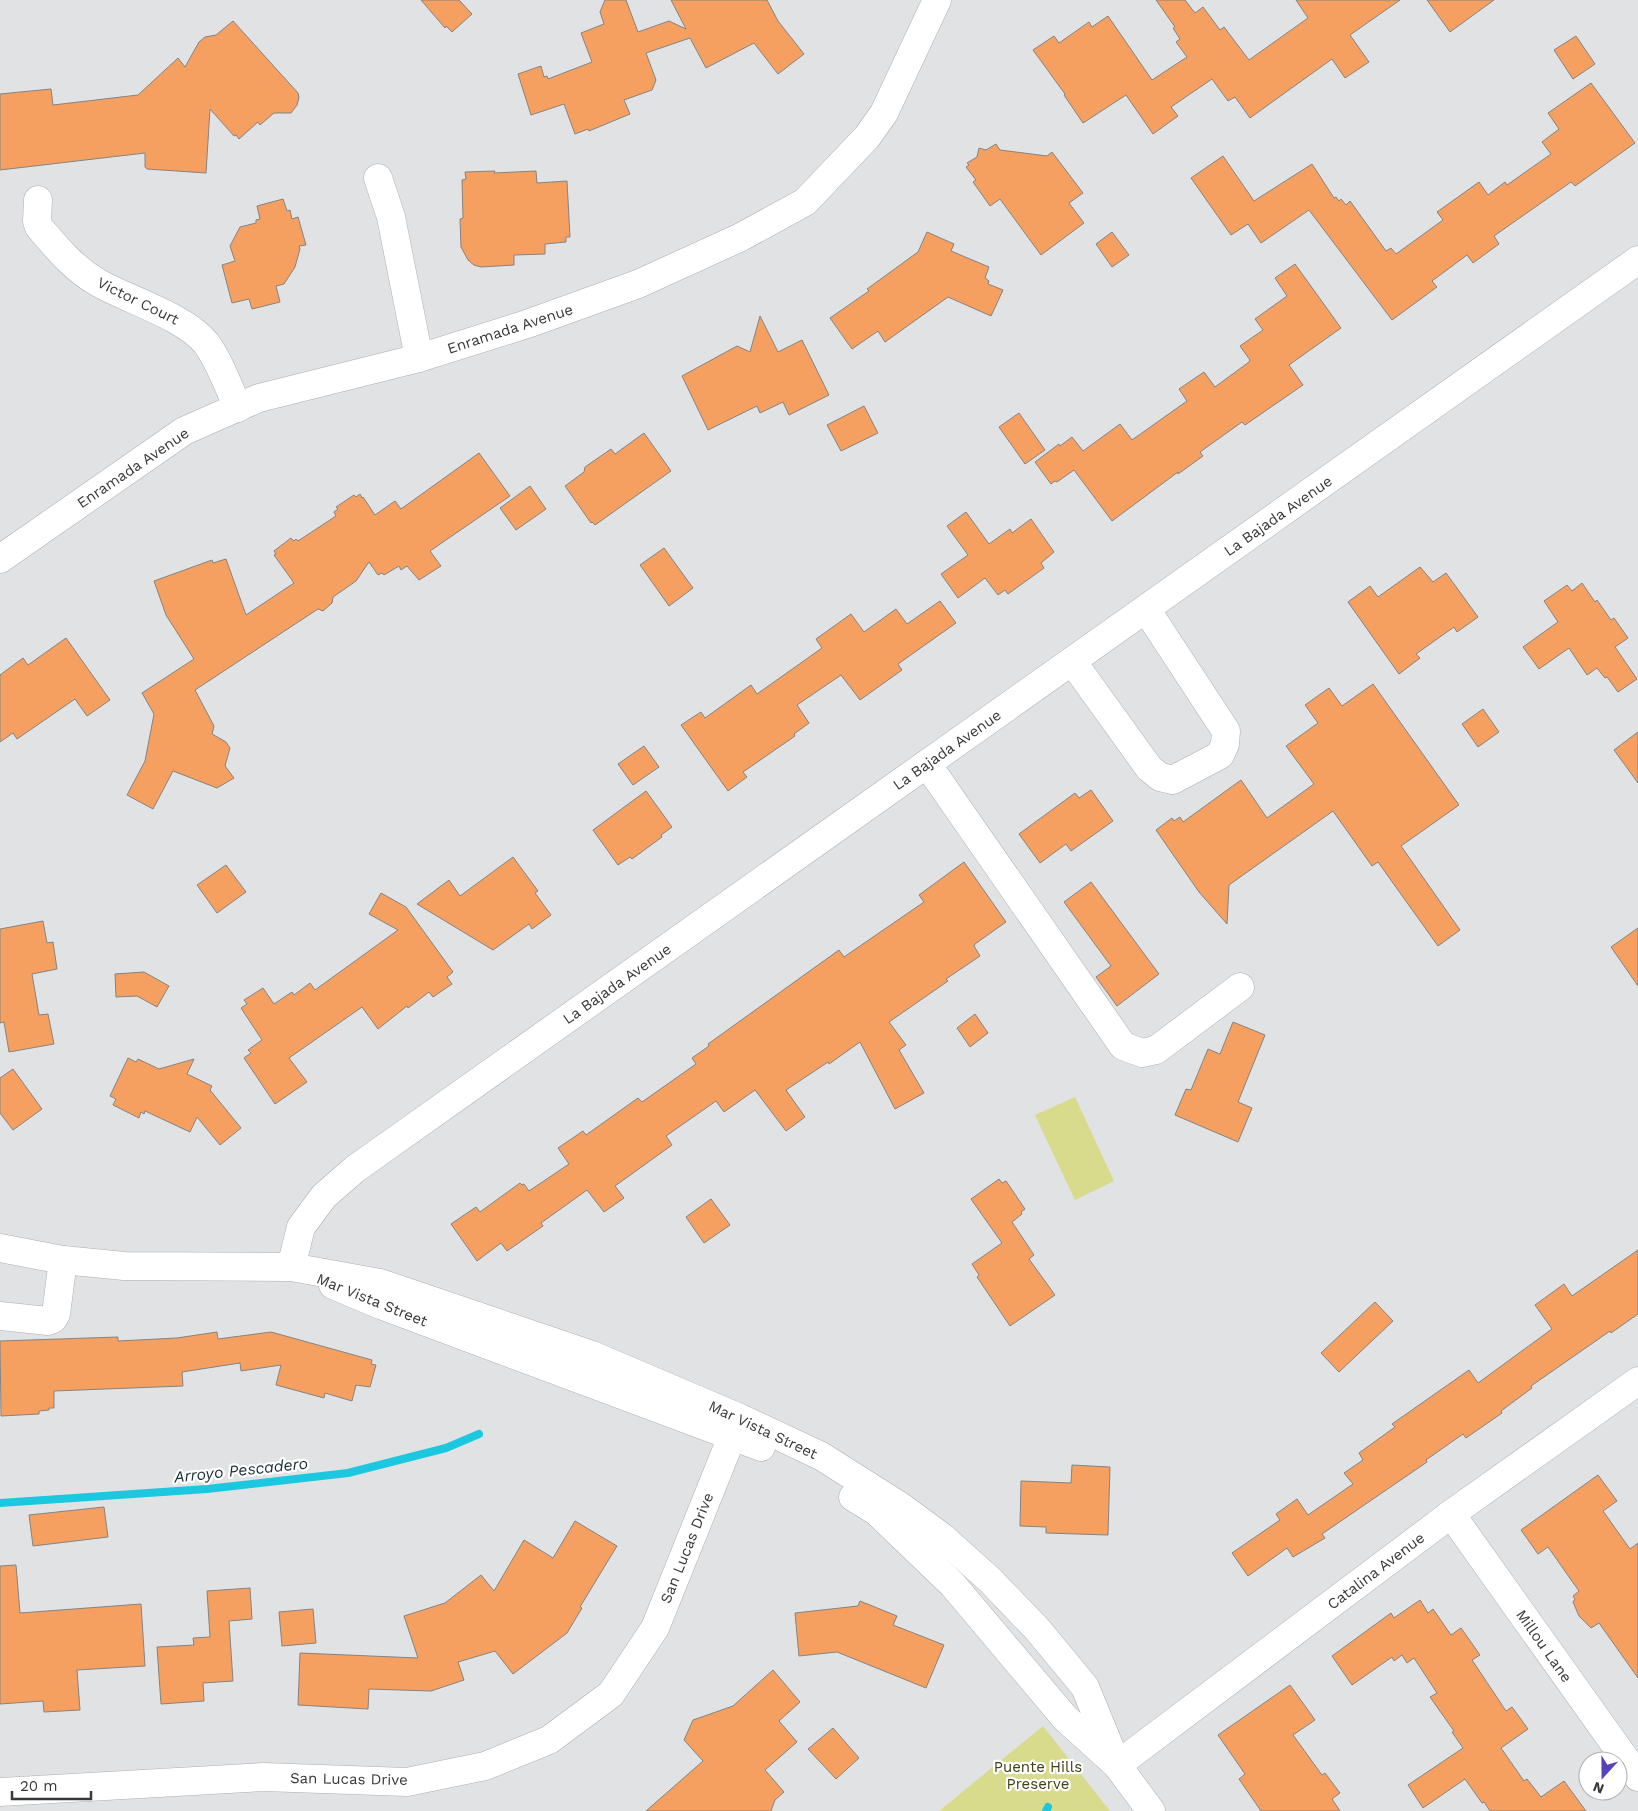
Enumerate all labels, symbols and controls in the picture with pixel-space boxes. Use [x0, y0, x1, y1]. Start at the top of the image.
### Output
street label: Victor Court [94, 273, 182, 329]
street label: Enramada Avenue [445, 300, 575, 358]
street label: Enramada Avenue [74, 424, 192, 512]
street label: La Bajada Avenue [1220, 472, 1336, 560]
street label: La Bajada Avenue [889, 706, 1005, 794]
street label: La Bajada Avenue [559, 940, 675, 1028]
street label: Mar Vista Street [314, 1270, 431, 1331]
street label: Mar Vista Street [706, 1397, 821, 1463]
water label: Arroyo Pescadero [172, 1454, 309, 1487]
street label: San Lucas Drive [657, 1490, 717, 1606]
street label: Catalina Avenue [1324, 1529, 1428, 1613]
street label: Millou Lane [1512, 1606, 1576, 1686]
north arrow [1578, 1751, 1628, 1801]
park label: Puente Hills Preserve [994, 1758, 1082, 1793]
scale bar [12, 1768, 91, 1800]
street label: San Lucas Drive [290, 1769, 408, 1789]
text: 20 m [20, 1777, 58, 1795]
text: N [1591, 1779, 1606, 1797]

